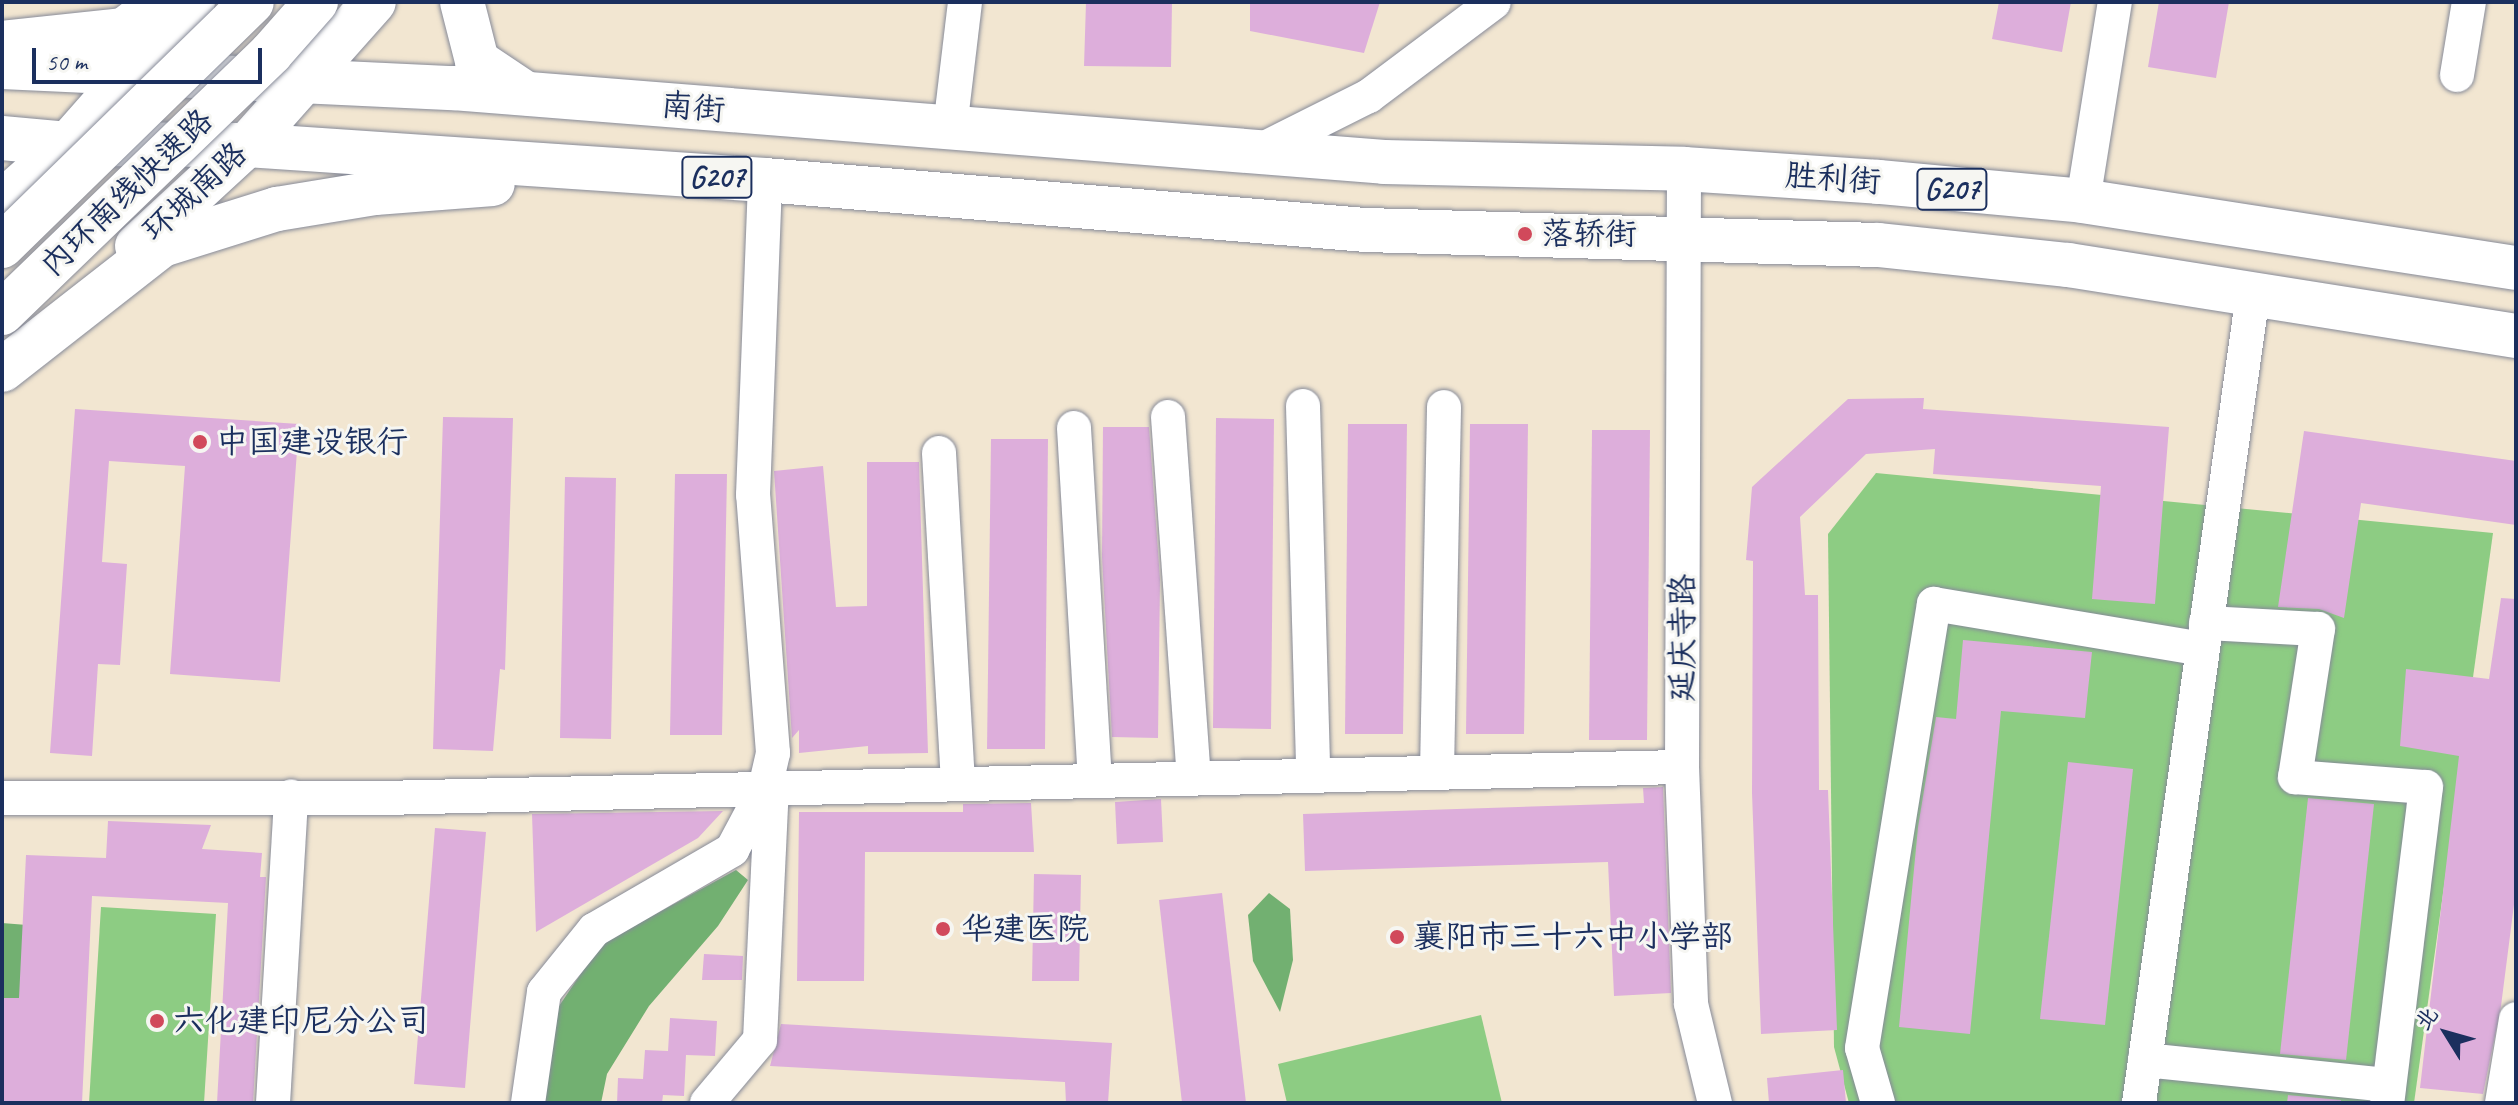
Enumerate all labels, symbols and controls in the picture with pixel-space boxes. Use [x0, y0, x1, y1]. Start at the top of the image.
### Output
scale bar [36, 32, 266, 82]
text: 50 m [46, 47, 87, 77]
street label: 南街 [659, 86, 727, 130]
street label: 内环南线快速路 [33, 101, 221, 285]
street label: 环城南路 [135, 134, 255, 250]
road number: G207 [681, 151, 753, 203]
street label: 胜利街 [1784, 156, 1882, 202]
road number: G207 [1916, 163, 1988, 215]
place label: 落轿街 [1541, 215, 1637, 253]
marker: 落轿街 [1516, 225, 1534, 243]
place label: 中国建设银行 [216, 423, 408, 461]
marker: 中国建设银行 [191, 433, 209, 451]
street label: 延庆寺路 [1664, 574, 1702, 702]
place label: 华建医院 [961, 910, 1089, 948]
marker: 华建医院 [932, 918, 954, 940]
place label: 襄阳市三十六中小学部 [1413, 918, 1733, 956]
marker: 襄阳市三十六中小学部 [1388, 928, 1406, 946]
north arrow [2406, 993, 2486, 1073]
text: 北 [2409, 1001, 2445, 1036]
place label: 六化建印尼分公司 [173, 1002, 429, 1040]
marker: 六化建印尼分公司 [148, 1012, 166, 1030]

